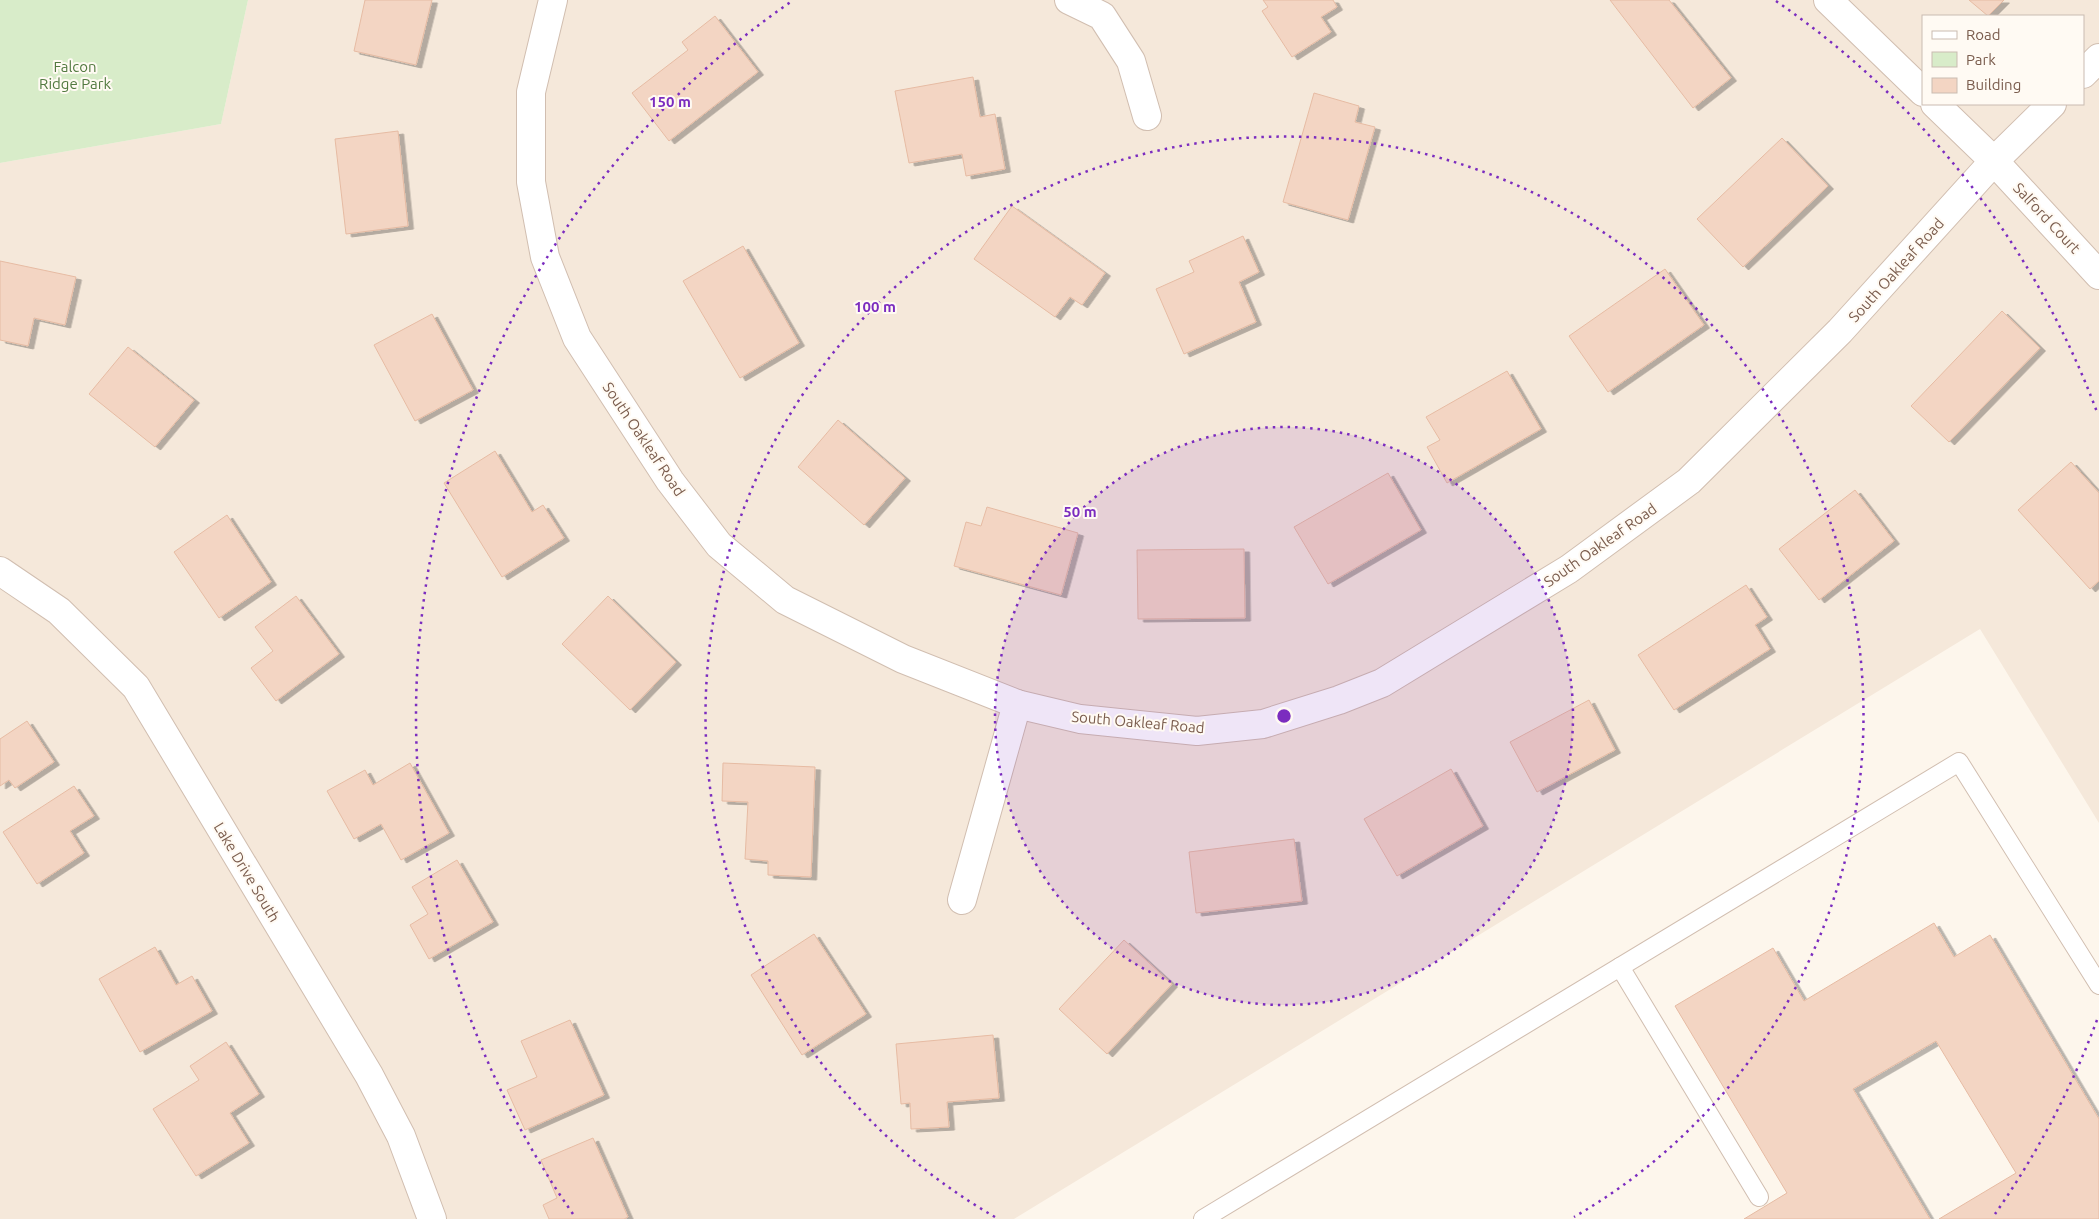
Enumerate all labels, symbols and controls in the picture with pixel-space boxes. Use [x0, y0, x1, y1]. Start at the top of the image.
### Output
legend [1922, 15, 2084, 105]
text: Road [1966, 26, 2001, 43]
text: Park [1966, 51, 1996, 68]
park label: Falcon Ridge Park [39, 58, 111, 92]
text: Building [1966, 76, 2021, 93]
text: 150 m [649, 93, 691, 110]
street label: Salford Court [2010, 179, 2084, 257]
street label: South Oakleaf Road [1845, 215, 1947, 325]
text: 100 m [854, 298, 896, 315]
street label: South Oakleaf Road [600, 379, 688, 499]
street label: South Oakleaf Road [1540, 500, 1660, 590]
text: 50 m [1063, 503, 1097, 520]
centre of rings [1275, 707, 1293, 725]
street label: South Oakleaf Road [1071, 708, 1205, 736]
street label: Lake Drive South [211, 819, 283, 925]

